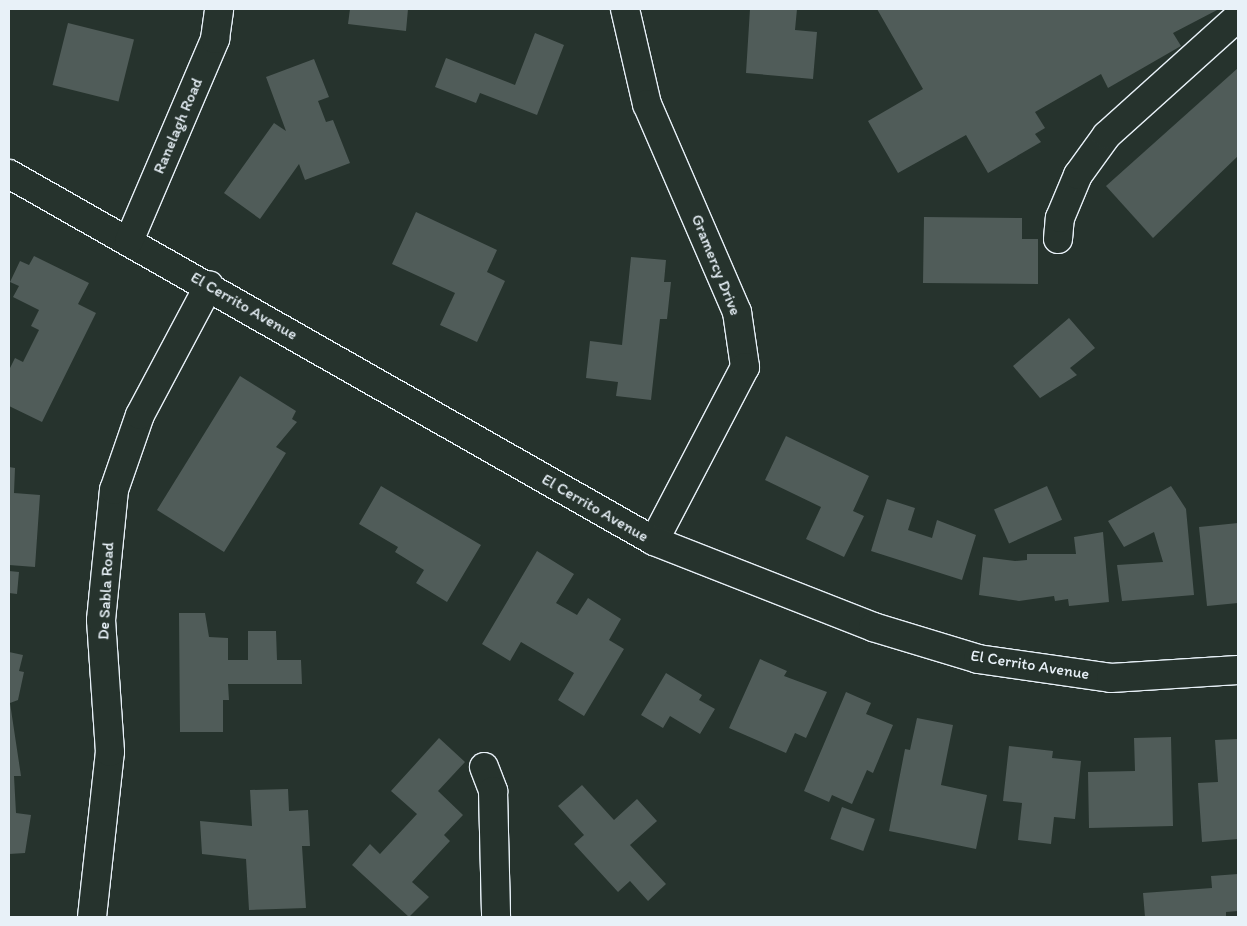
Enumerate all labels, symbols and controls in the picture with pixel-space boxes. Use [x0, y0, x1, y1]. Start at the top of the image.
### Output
street label: Ranelagh Road [149, 75, 207, 177]
street label: Gramercy Drive [687, 212, 745, 318]
street label: El Cerrito Avenue [188, 268, 300, 344]
street label: El Cerrito Avenue [539, 470, 651, 546]
street label: De Sabla Road [94, 542, 118, 640]
street label: El Cerrito Avenue [970, 646, 1090, 684]

